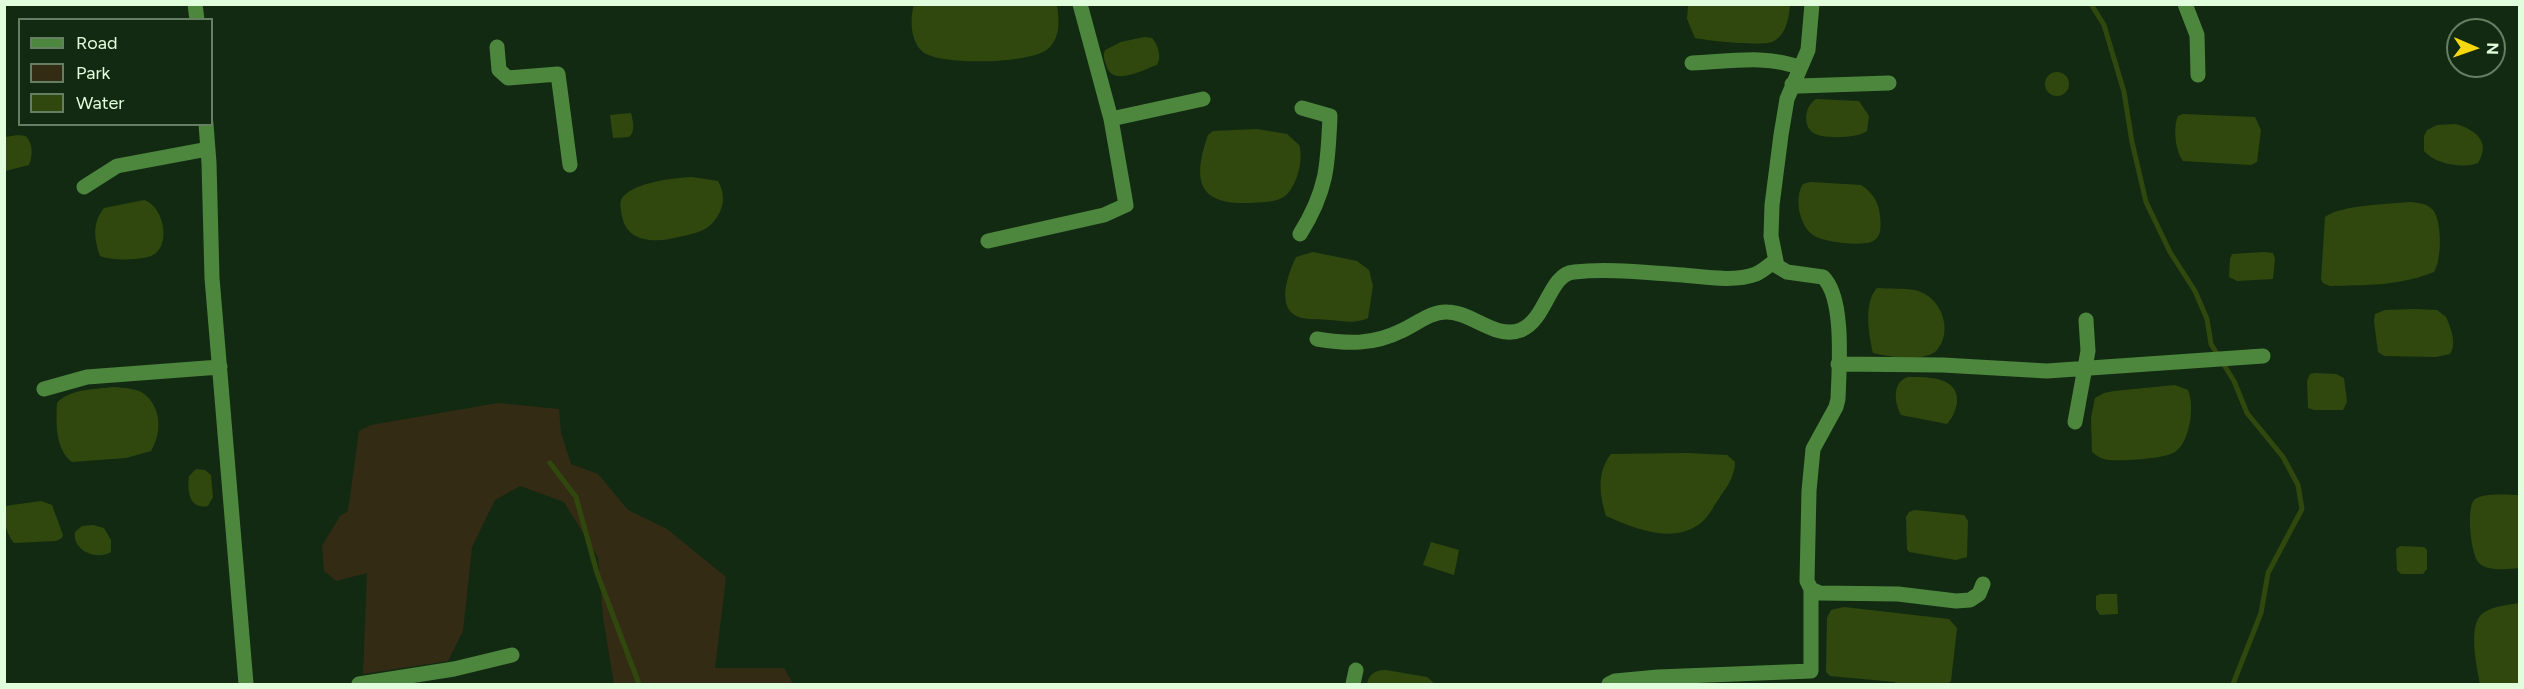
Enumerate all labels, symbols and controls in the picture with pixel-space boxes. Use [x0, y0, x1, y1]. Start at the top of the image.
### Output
legend [18, 18, 213, 126]
north arrow [2446, 18, 2506, 78]
text: Road [76, 32, 117, 54]
text: N [2483, 42, 2502, 55]
text: Park [76, 62, 110, 84]
text: Water [76, 92, 124, 114]

